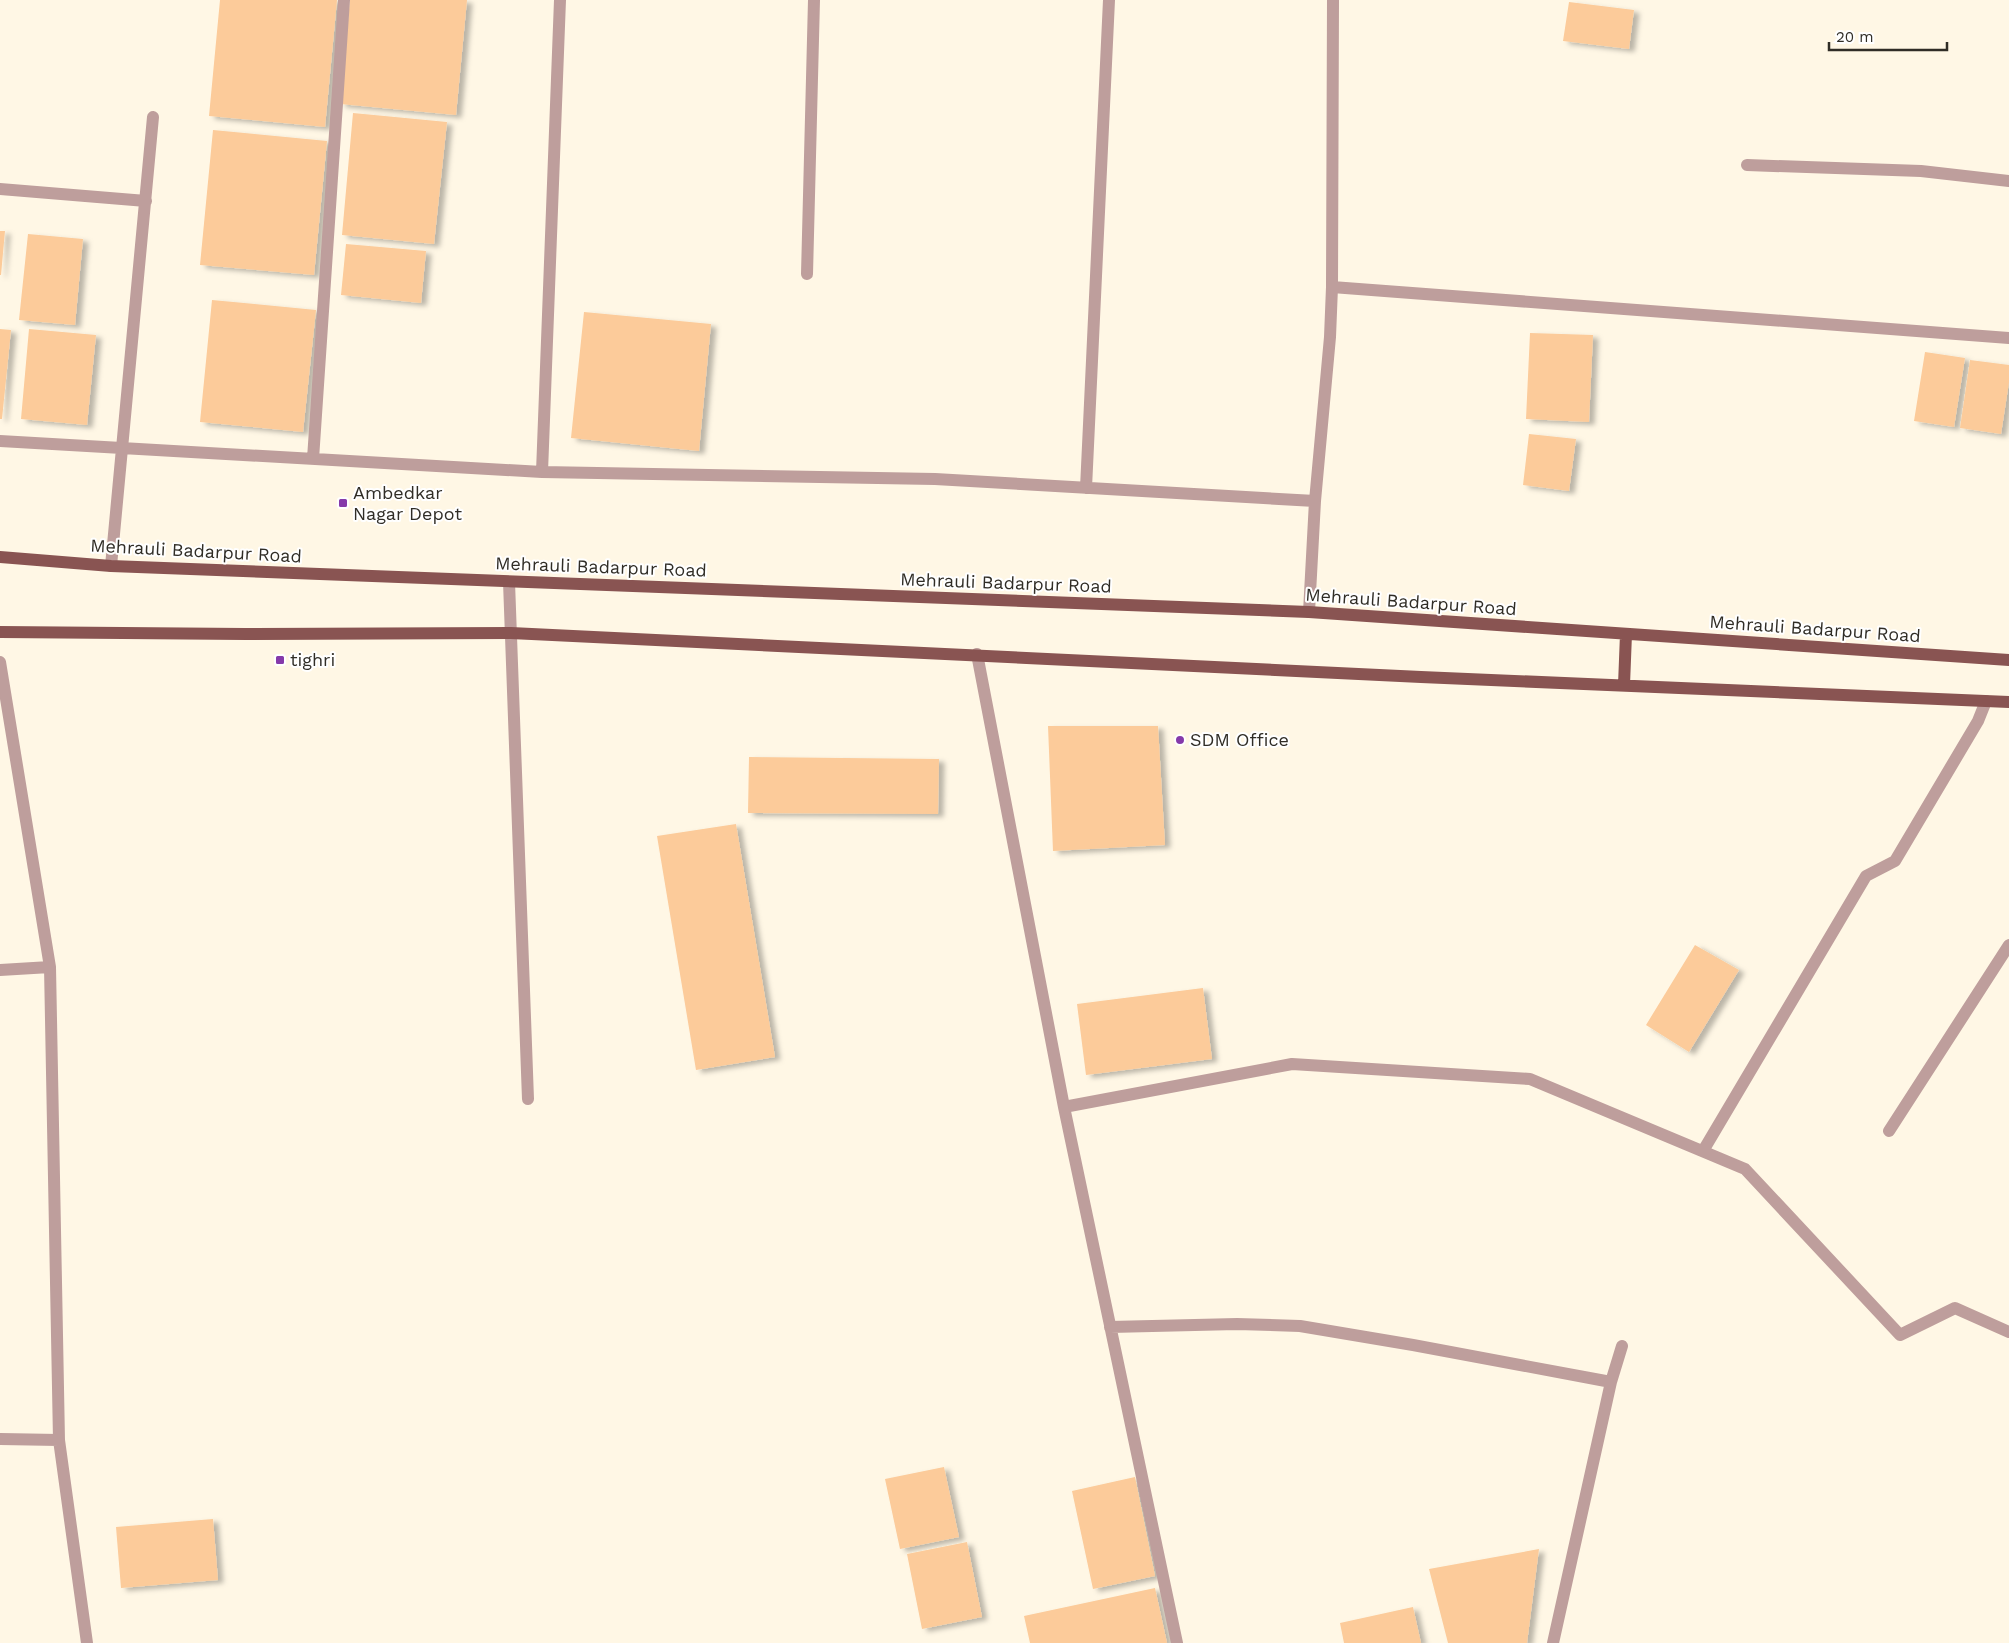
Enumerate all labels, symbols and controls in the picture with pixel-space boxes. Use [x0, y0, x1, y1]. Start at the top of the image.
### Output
scale bar [1829, 20, 1946, 52]
text: 20 m [1836, 28, 1874, 46]
place label: Ambedkar Nagar Depot [353, 482, 462, 524]
marker: Ambedkar Nagar Depot [337, 497, 349, 509]
street label: Mehrauli Badarpur Road [90, 534, 302, 567]
street label: Mehrauli Badarpur Road [495, 552, 707, 581]
street label: Mehrauli Badarpur Road [900, 568, 1112, 597]
street label: Mehrauli Badarpur Road [1305, 584, 1517, 619]
street label: Mehrauli Badarpur Road [1709, 611, 1921, 646]
place label: tighri [290, 649, 335, 670]
marker: tighri [274, 654, 286, 666]
place label: SDM Office [1190, 729, 1289, 750]
marker: SDM Office [1174, 734, 1186, 746]

